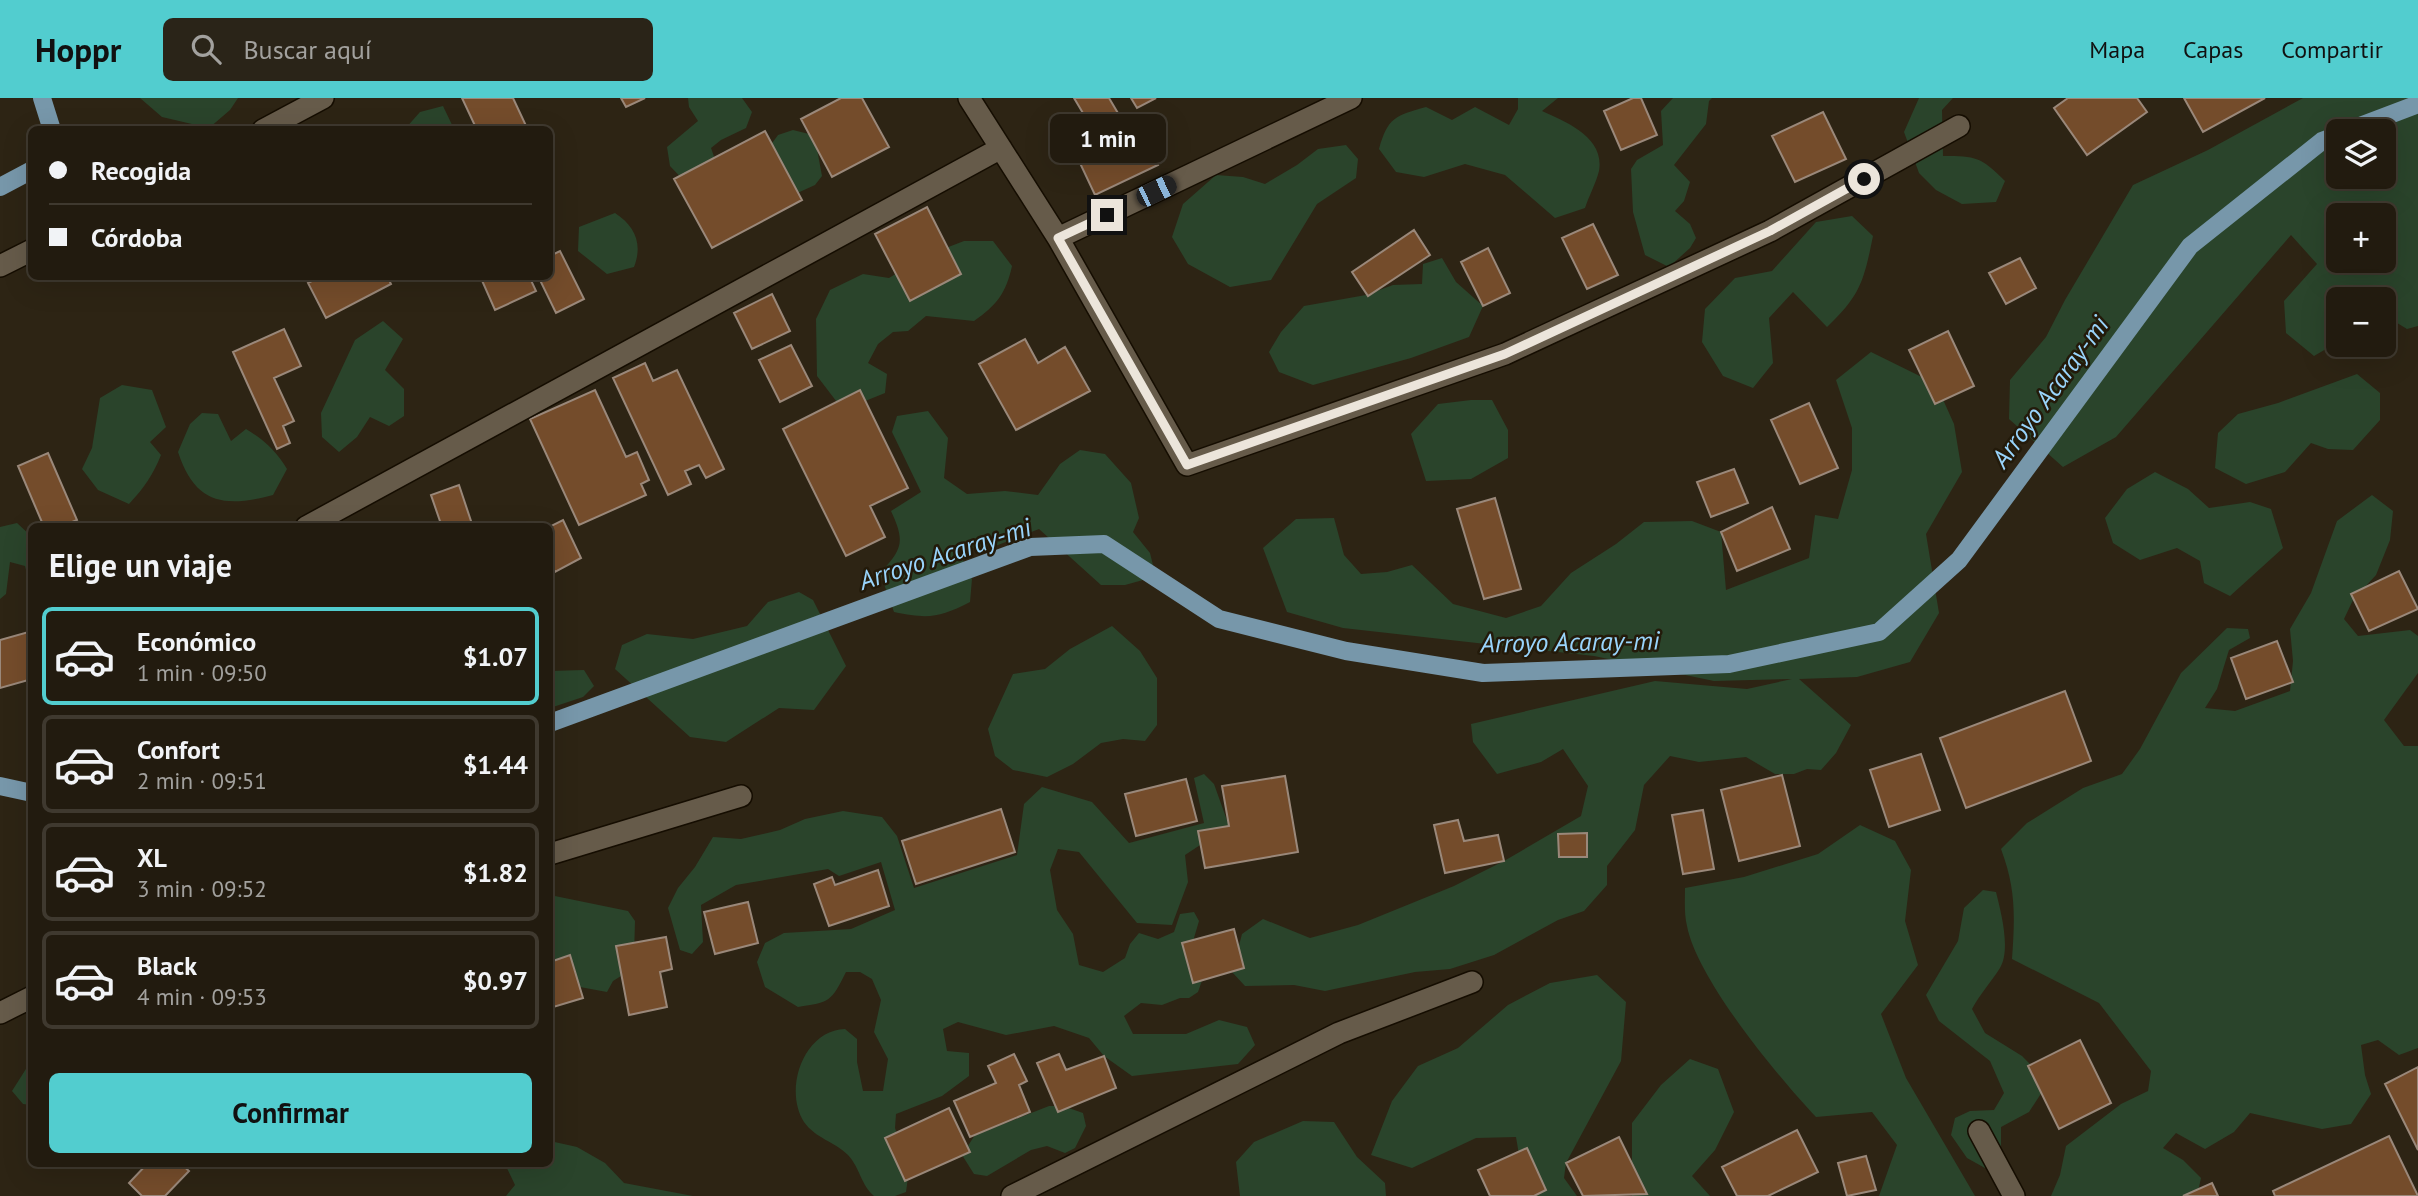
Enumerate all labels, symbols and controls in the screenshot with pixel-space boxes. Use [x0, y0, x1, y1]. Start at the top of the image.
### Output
search box [163, 18, 653, 81]
text: Hoppr [35, 28, 121, 71]
icon: search [187, 30, 225, 68]
text: Buscar aquí [243, 33, 372, 66]
text: Mapa [2089, 34, 2145, 65]
text: Capas [2183, 34, 2243, 65]
text: Compartir [2281, 34, 2383, 65]
callout: 1 min [1049, 114, 1165, 162]
map controls [2326, 119, 2396, 357]
button: layers [2326, 119, 2396, 189]
text: 1 min [1080, 124, 1136, 153]
text: Recogida [91, 154, 191, 187]
route start [1848, 163, 1880, 195]
car [1133, 172, 1180, 210]
route end [1091, 199, 1123, 231]
button: + [2326, 203, 2396, 273]
text: Córdoba [91, 221, 183, 254]
button: − [2326, 287, 2396, 357]
water label: Arroyo Acaray-mi [1983, 308, 2116, 475]
water label: Arroyo Acaray-mi [854, 510, 1036, 597]
text: Elige un viaje [49, 544, 232, 586]
water label: Arroyo Acaray-mi [1479, 623, 1661, 660]
icon: car [53, 625, 116, 688]
text: Económico [137, 625, 256, 658]
text: $1.07 [463, 640, 528, 673]
text: 1 min · 09:50 [137, 658, 267, 687]
icon: car [53, 733, 116, 796]
text: Confort [137, 733, 220, 766]
text: $1.44 [463, 748, 528, 781]
text: 2 min · 09:51 [137, 766, 267, 795]
icon: car [53, 841, 116, 904]
text: XL [137, 841, 167, 874]
text: $1.82 [463, 856, 528, 889]
text: 3 min · 09:52 [137, 874, 267, 903]
icon: car [53, 949, 116, 1012]
text: Black [137, 949, 197, 982]
text: $0.97 [463, 964, 528, 997]
text: 4 min · 09:53 [137, 982, 267, 1011]
button: Confirmar [49, 1073, 532, 1153]

